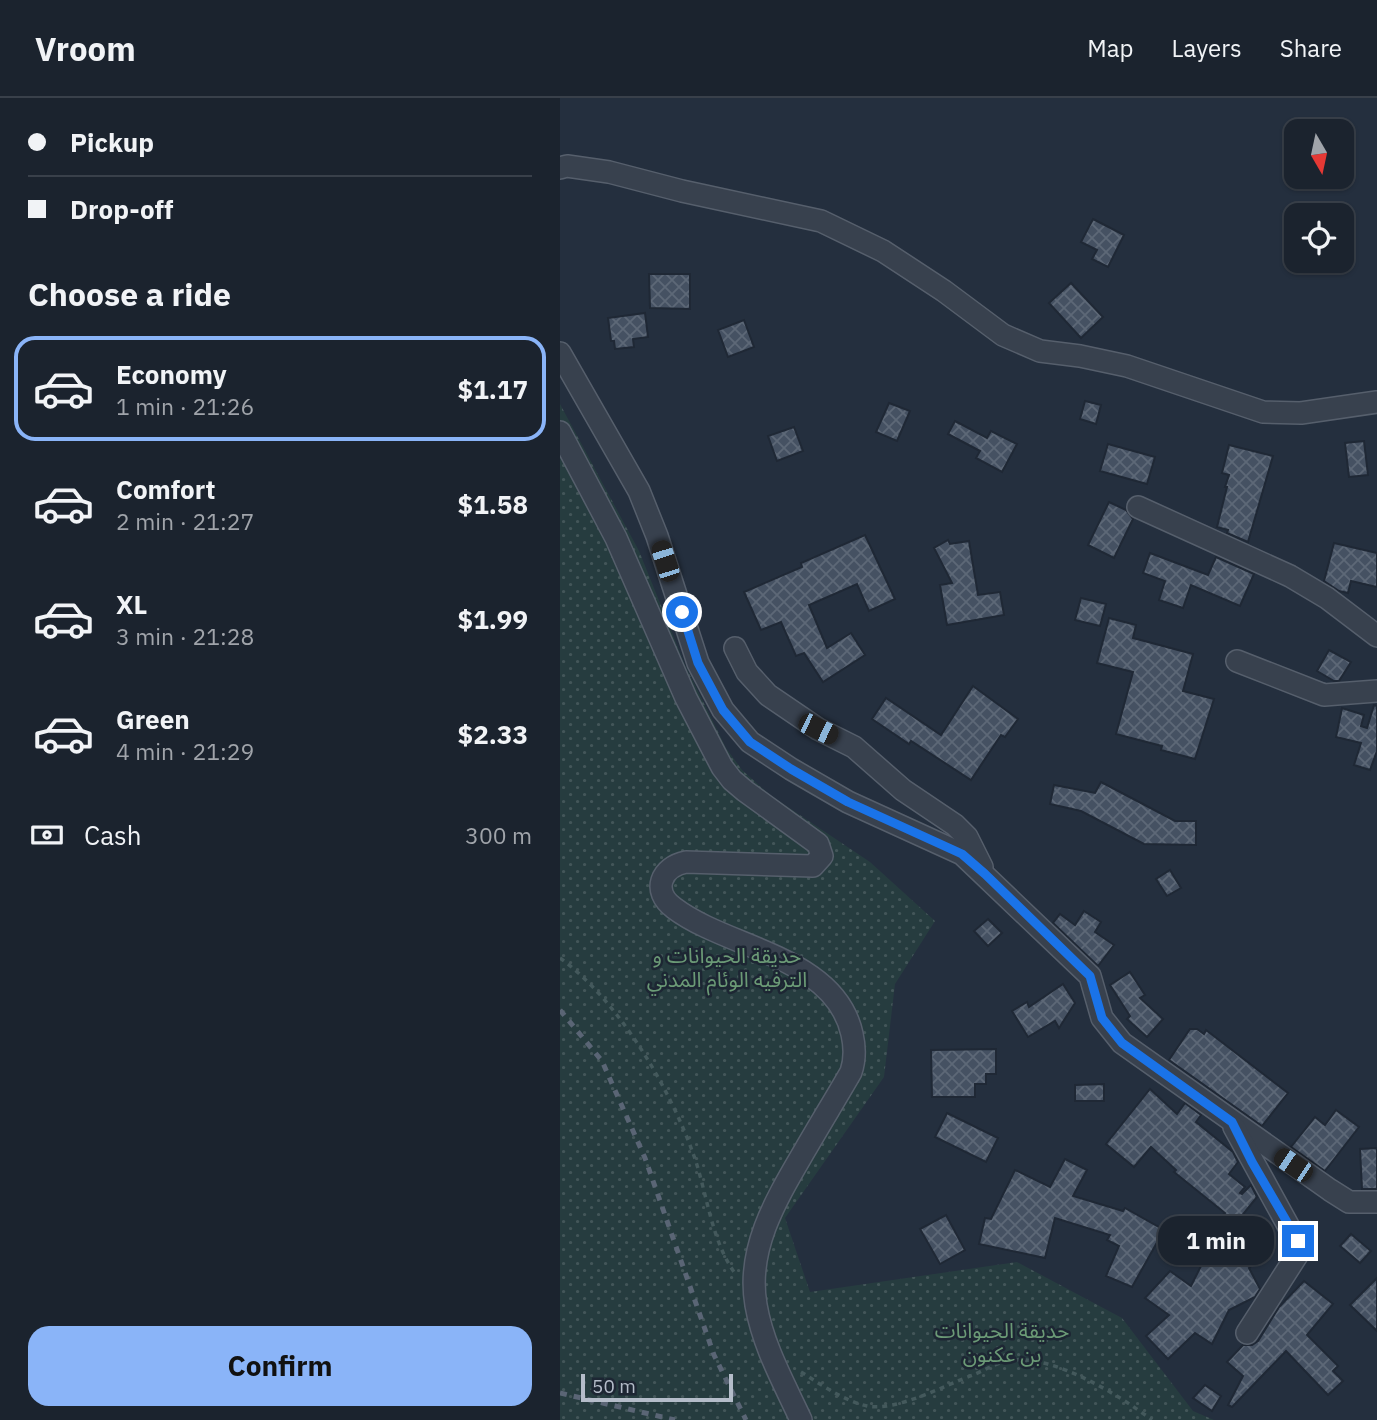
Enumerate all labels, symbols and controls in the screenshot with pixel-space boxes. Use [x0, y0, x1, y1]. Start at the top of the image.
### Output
text: Vroom [35, 27, 136, 70]
text: Map [1087, 32, 1134, 64]
text: Layers [1172, 32, 1242, 64]
text: Share [1280, 32, 1342, 64]
north arrow [1284, 119, 1354, 189]
map controls [1284, 119, 1354, 273]
text: Pickup [70, 125, 154, 159]
text: Drop-off [70, 192, 173, 226]
button: locate [1284, 203, 1354, 273]
text: Choose a ride [28, 273, 231, 315]
icon: car [32, 357, 95, 420]
text: Economy [116, 357, 227, 391]
text: $1.17 [458, 372, 528, 406]
text: 1 min · 21:26 [116, 391, 254, 421]
icon: car [32, 472, 95, 535]
text: Comfort [116, 472, 215, 506]
text: $1.58 [458, 487, 528, 521]
text: 2 min · 21:27 [116, 506, 254, 536]
car [649, 538, 682, 584]
icon: car [32, 587, 95, 650]
text: XL [116, 587, 147, 621]
route start [666, 596, 698, 628]
text: $1.99 [458, 602, 528, 636]
text: 3 min · 21:28 [116, 621, 254, 651]
icon: car [32, 702, 95, 765]
text: Green [116, 702, 190, 736]
car [795, 710, 842, 748]
text: $2.33 [458, 717, 528, 751]
text: 4 min · 21:29 [116, 736, 254, 766]
icon: cash [28, 816, 66, 854]
text: Cash [84, 818, 141, 852]
text: 300 m [465, 820, 532, 850]
park label: حديقة الحيوانات و الترفيه الوئام المدني [647, 941, 807, 996]
car [1270, 1145, 1317, 1185]
callout: 1 min [1158, 1216, 1274, 1266]
text: 1 min [1186, 1225, 1246, 1255]
route end [1282, 1225, 1314, 1257]
park label: حديقة الحيوانات بن عكنون [935, 1316, 1069, 1368]
button: Confirm [28, 1326, 532, 1406]
scale bar [581, 1371, 733, 1403]
text: 50 m [592, 1374, 636, 1398]

